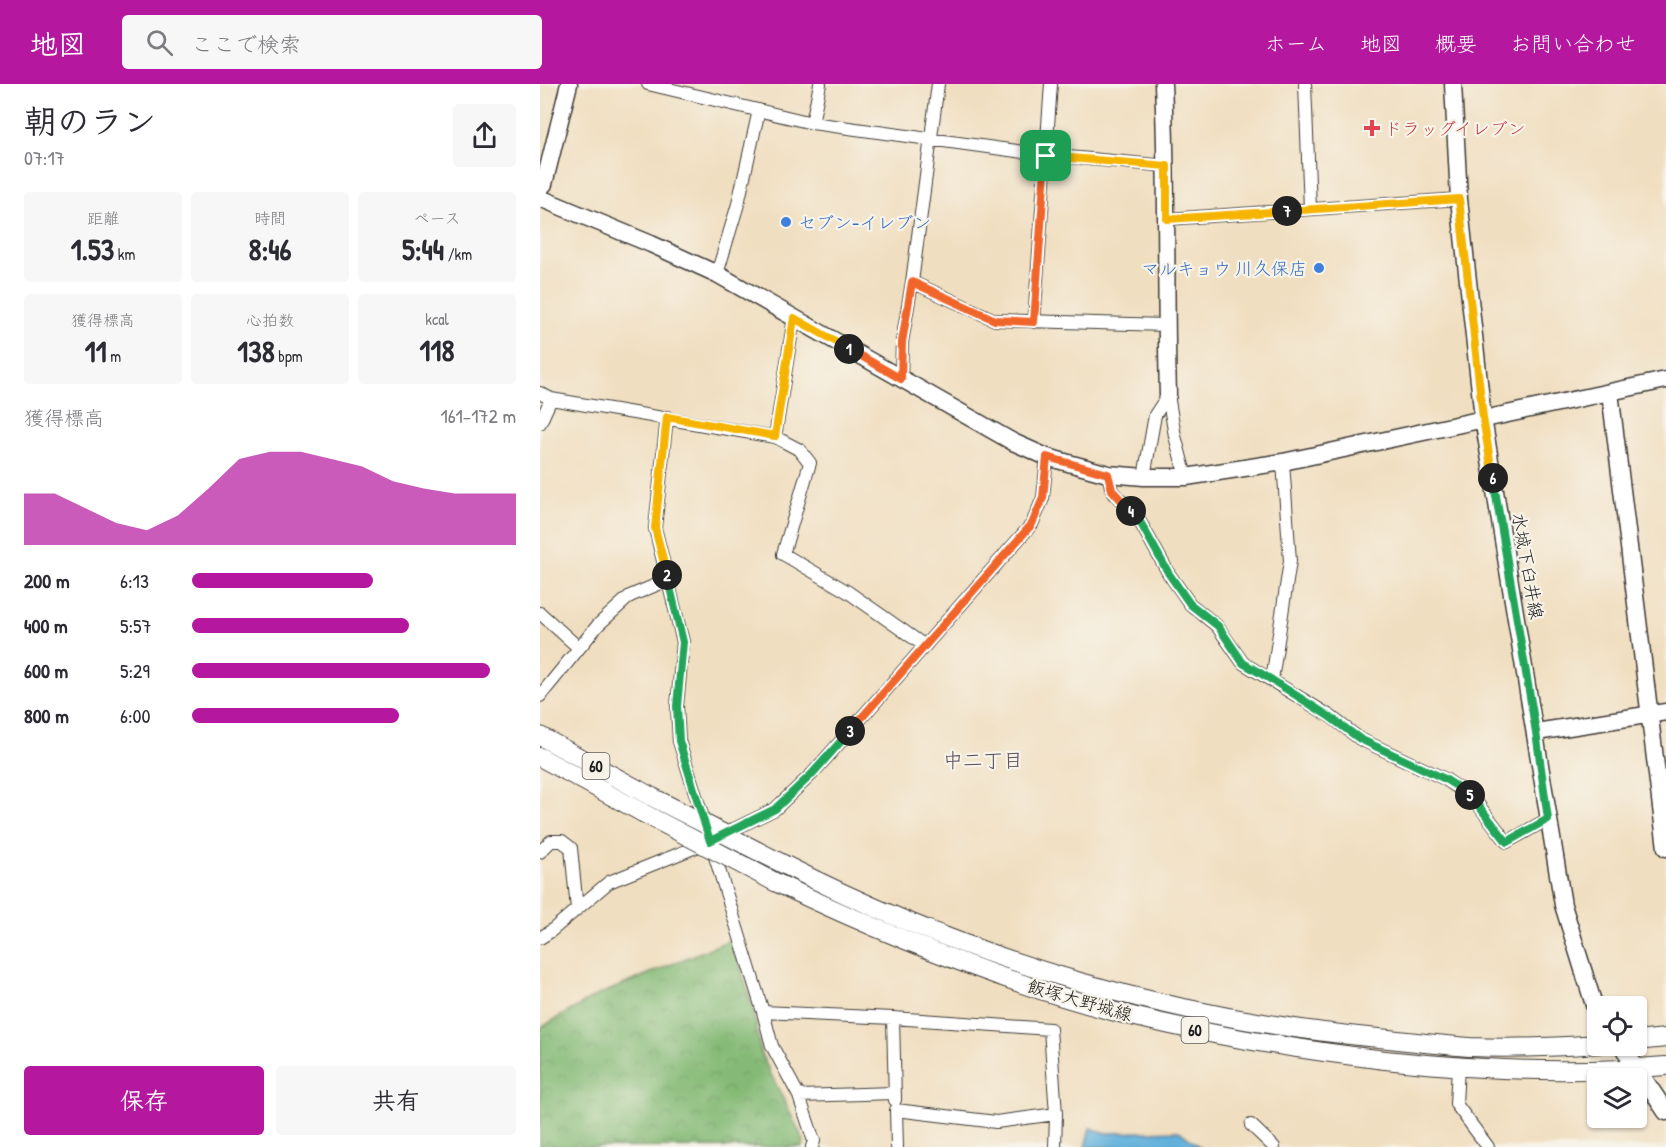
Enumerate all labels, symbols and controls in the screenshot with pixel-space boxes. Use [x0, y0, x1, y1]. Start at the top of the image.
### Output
search box [122, 15, 542, 69]
text: 地図 [30, 25, 86, 63]
icon: search [143, 26, 176, 59]
text: ここで検索 [191, 29, 301, 59]
text: ホーム [1265, 29, 1327, 58]
text: 地図 [1360, 29, 1402, 58]
text: 概要 [1435, 29, 1477, 58]
text: お問い合わせ [1510, 29, 1636, 58]
text: 朝のラン [24, 99, 156, 143]
button: share [453, 104, 516, 167]
place label: ドラッグイレブン [1384, 116, 1526, 141]
marker: ドラッグイレブン [1365, 121, 1379, 135]
pin [1020, 130, 1071, 181]
icon: arrive [1029, 139, 1062, 172]
text: 07:17 [24, 144, 65, 171]
pin: 7 [1272, 196, 1302, 226]
text: 7 [1283, 200, 1291, 222]
text: 距離 [87, 207, 119, 229]
text: 時間 [254, 207, 286, 229]
text: ペース [413, 207, 461, 229]
place label: セブン-イレブン [798, 210, 931, 235]
marker: セブン-イレブン [779, 215, 793, 229]
text: 1.53 [71, 229, 114, 269]
text: 8:46 [248, 229, 292, 269]
text: 5:44 [402, 229, 444, 269]
text: km [114, 243, 135, 265]
text: /km [444, 243, 472, 265]
place label: マルキョウ 川久保店 [1141, 256, 1307, 281]
marker: マルキョウ 川久保店 [1312, 261, 1326, 275]
text: kcal [425, 308, 449, 330]
text: 獲得標高 [71, 309, 135, 331]
text: 心拍数 [246, 309, 294, 331]
text: 118 [420, 330, 454, 370]
text: 11 [85, 331, 107, 371]
text: 138 [237, 331, 275, 371]
pin: 1 [834, 334, 864, 364]
text: 1 [846, 338, 852, 360]
text: m [107, 345, 121, 367]
text: bpm [275, 345, 303, 367]
text: 161–172 m [440, 402, 516, 429]
text: 獲得標高 [24, 404, 104, 431]
pin: 6 [1478, 463, 1508, 493]
text: 6 [1490, 467, 1496, 489]
pin: 4 [1116, 496, 1146, 526]
text: 4 [1128, 500, 1134, 522]
street label: 水城下臼井線 [1506, 511, 1550, 621]
pin: 2 [652, 560, 682, 590]
text: 2 [663, 564, 671, 586]
text: 200 m [24, 567, 69, 594]
text: 6:13 [120, 567, 149, 594]
text: 400 m [24, 612, 68, 639]
text: 5:57 [120, 612, 151, 639]
text: 600 m [24, 657, 68, 684]
text: 5:29 [120, 657, 150, 684]
text: 800 m [24, 702, 69, 729]
text: 6:00 [120, 702, 151, 729]
pin: 3 [835, 716, 865, 746]
text: 3 [846, 720, 854, 742]
district label: 中二丁目 [943, 746, 1023, 773]
road number: 60 [582, 753, 610, 779]
pin: 5 [1455, 780, 1485, 810]
text: 5 [1467, 784, 1473, 806]
street label: 飯塚大野城線 [1025, 973, 1135, 1027]
map controls [1587, 996, 1647, 1128]
button: locate [1587, 996, 1647, 1056]
road number: 60 [1182, 1017, 1208, 1043]
button: 保存 [24, 1066, 264, 1135]
button: 共有 [276, 1066, 516, 1135]
button: layers [1587, 1068, 1647, 1128]

